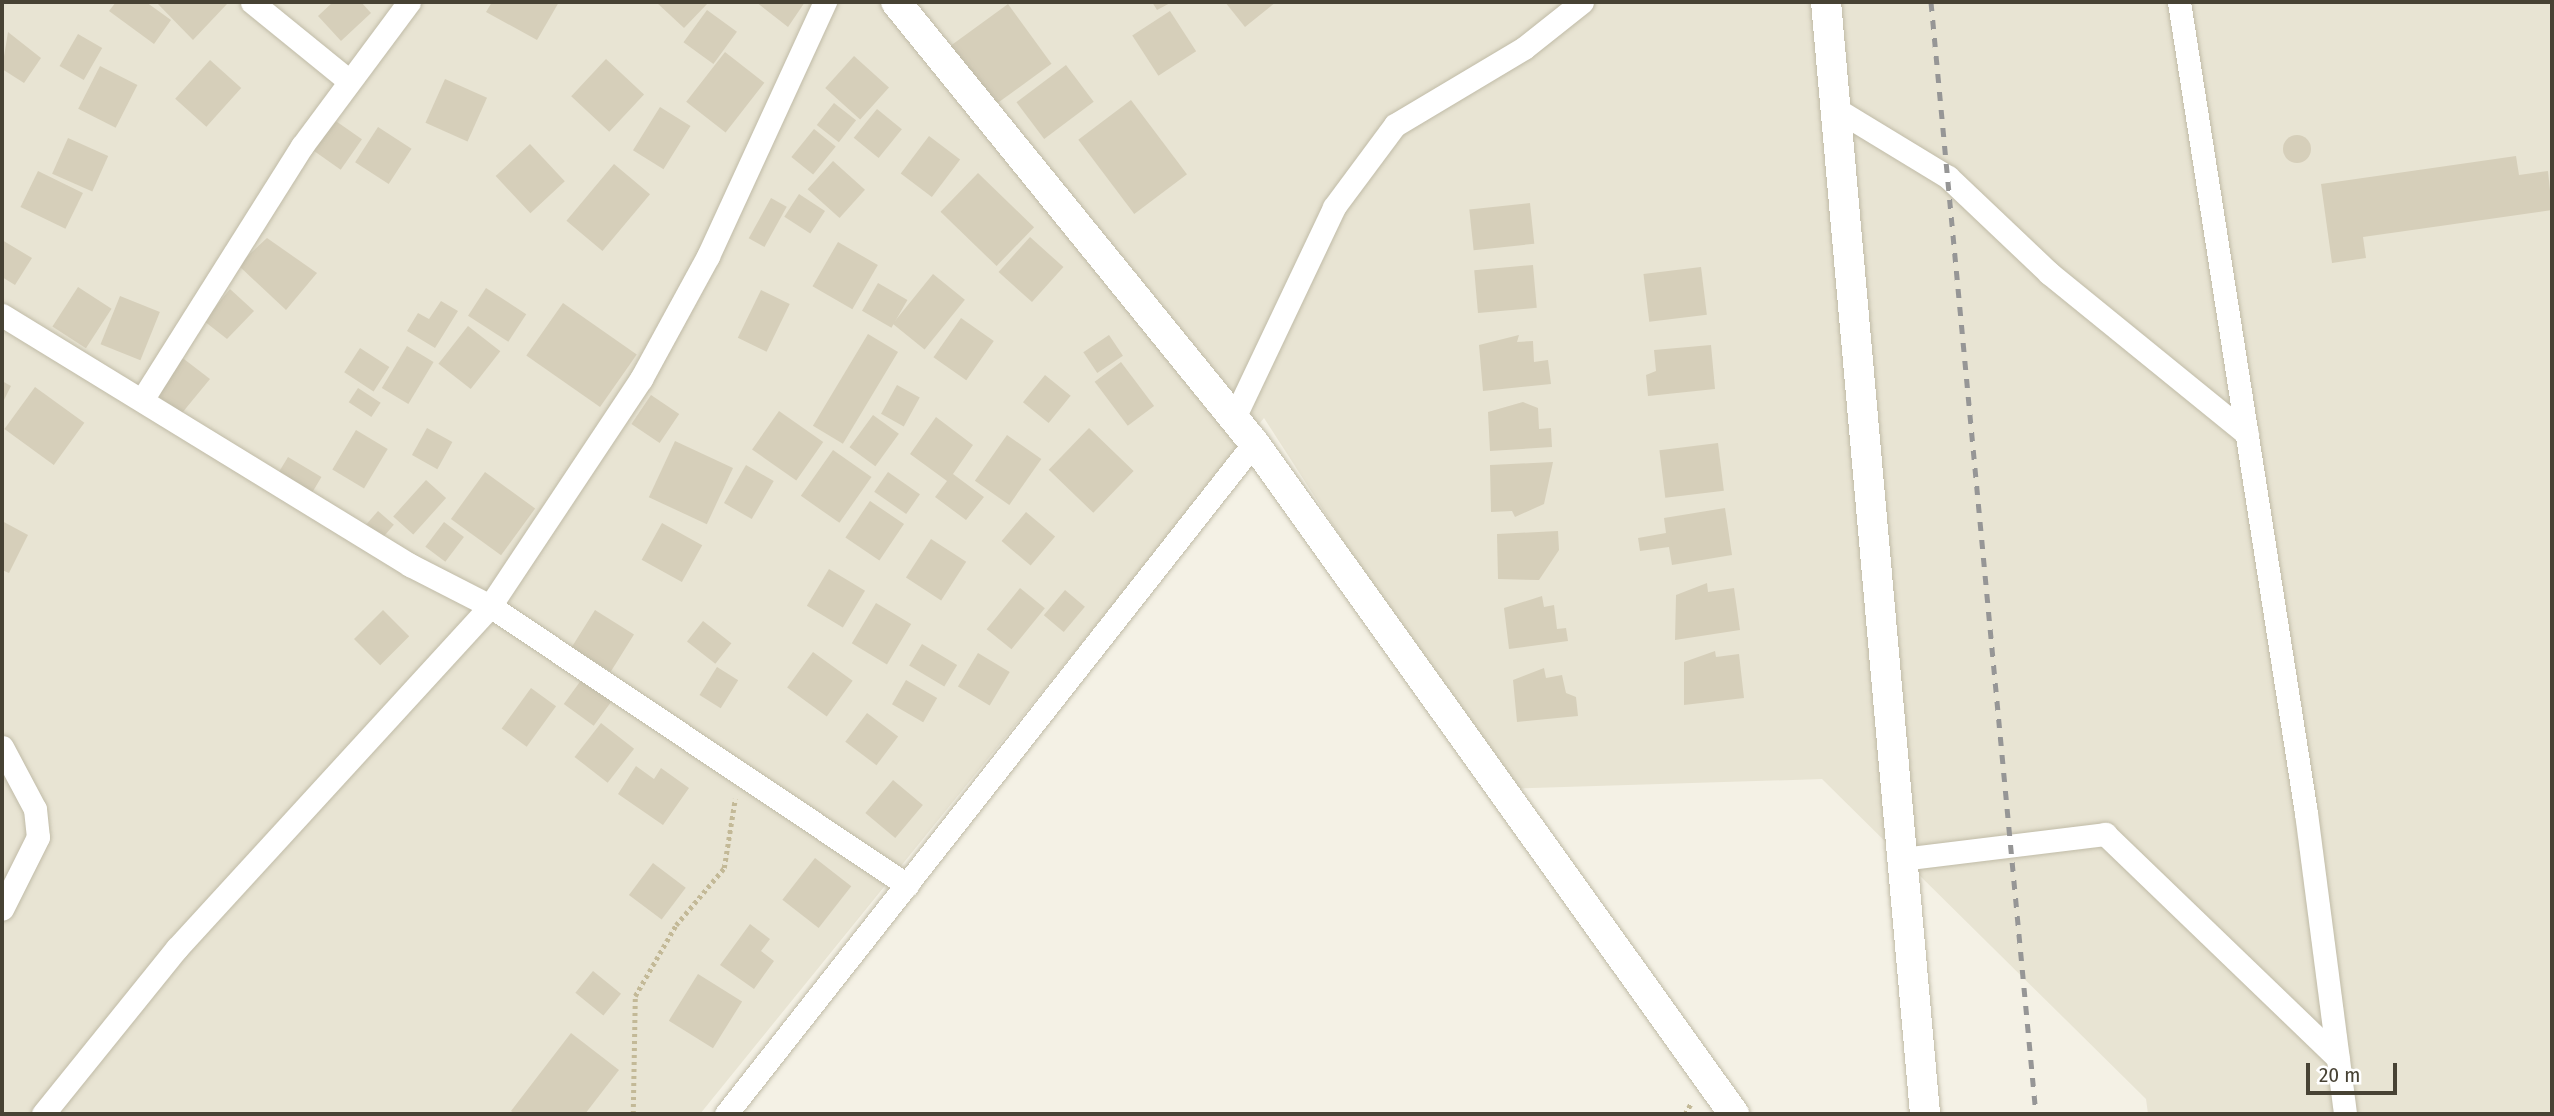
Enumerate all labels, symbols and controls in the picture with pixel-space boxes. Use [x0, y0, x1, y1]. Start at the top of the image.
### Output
scale bar [2309, 1050, 2400, 1094]
text: 20 m [2319, 1062, 2360, 1088]

